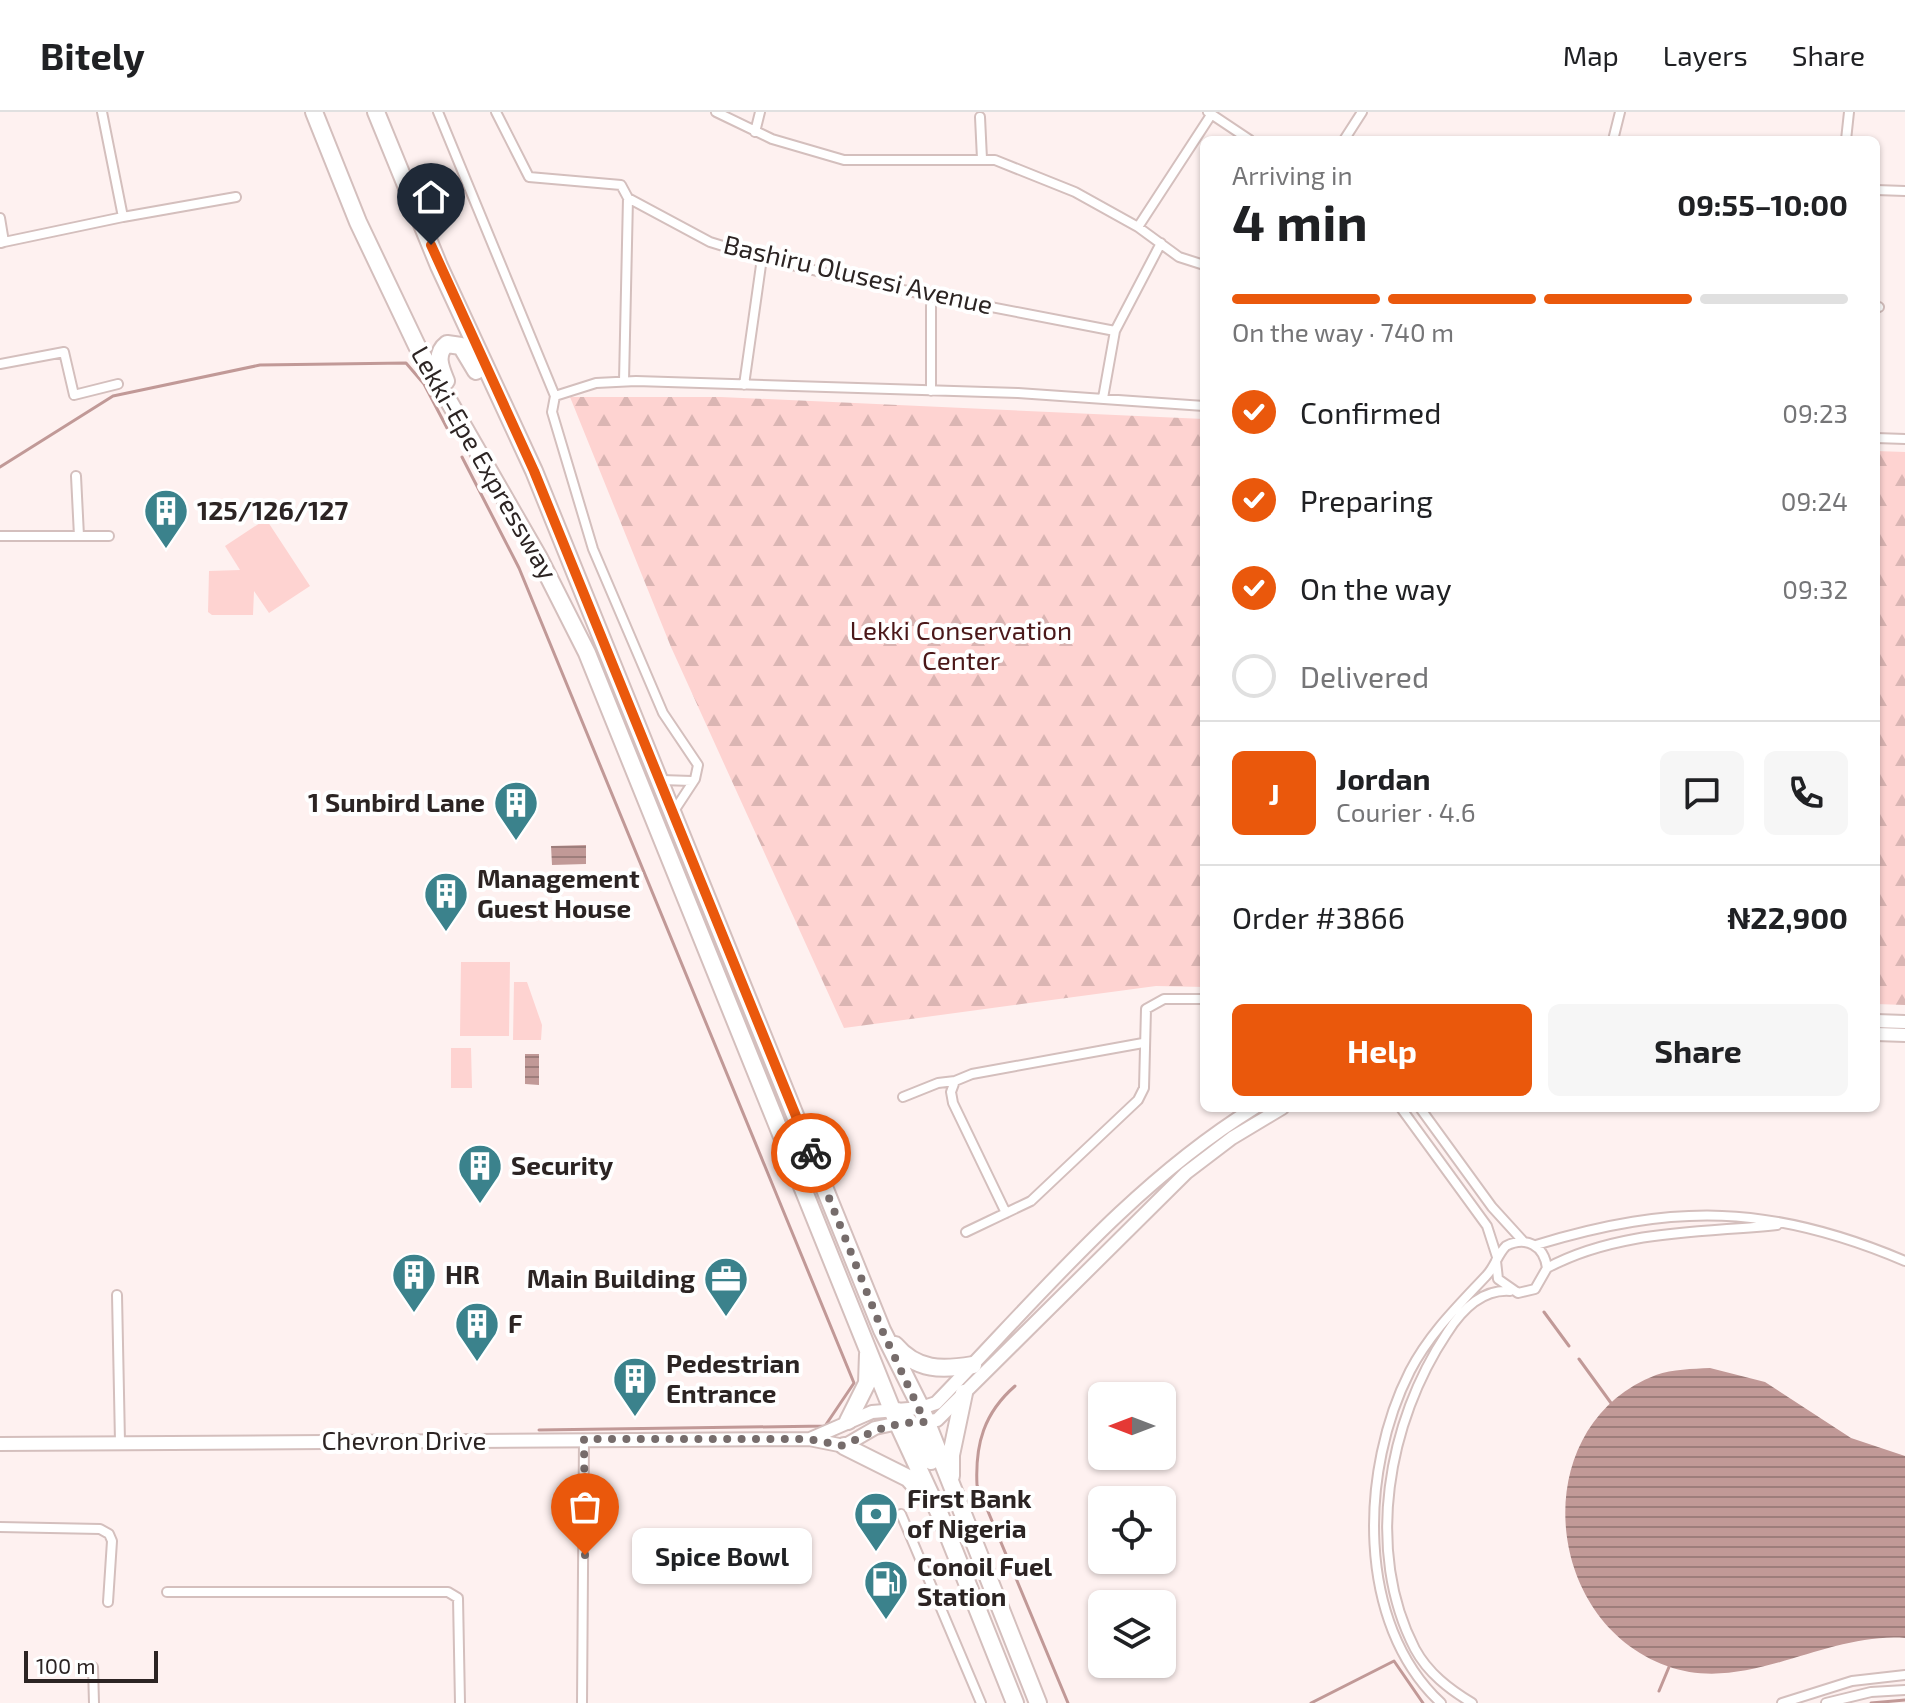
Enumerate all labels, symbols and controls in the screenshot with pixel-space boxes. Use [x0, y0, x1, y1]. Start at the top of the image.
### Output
text: Bitely [40, 32, 145, 78]
text: Map [1563, 38, 1619, 72]
text: Layers [1663, 38, 1748, 72]
text: Share [1792, 38, 1865, 72]
text: Arriving in [1232, 159, 1353, 190]
pin [397, 163, 465, 245]
icon: home [409, 175, 453, 219]
text: 09:55–10:00 [1677, 186, 1848, 222]
text: 4 min [1232, 189, 1368, 251]
street label: Bashiru Olusesi Avenue [721, 227, 996, 320]
text: On the way · 740 m [1232, 316, 1454, 347]
street label: Lekki-Epe Expressway [406, 340, 565, 585]
icon: check [1232, 390, 1276, 434]
text: Confirmed [1300, 394, 1441, 430]
text: 09:23 [1782, 397, 1848, 428]
icon: check [1232, 478, 1276, 522]
text: Preparing [1300, 482, 1433, 518]
text: 09:24 [1781, 485, 1848, 516]
building icon: 125/126/127 [142, 487, 190, 550]
place label: 125/126/127 [197, 494, 348, 525]
icon: check [1232, 566, 1276, 610]
text: On the way [1300, 570, 1452, 606]
text: 09:32 [1782, 573, 1848, 604]
park label: Lekki Conservation Center [850, 614, 1072, 675]
text: Delivered [1300, 658, 1429, 694]
button: chat [1660, 751, 1744, 835]
button: phone [1764, 751, 1848, 835]
text: Jordan [1336, 760, 1431, 796]
text: J [1268, 775, 1280, 811]
building icon: 1 Sunbird Lane [492, 779, 540, 842]
place label: 1 Sunbird Lane [308, 786, 485, 817]
text: Courier · 4.6 [1336, 796, 1476, 827]
place label: Management Guest House [477, 862, 640, 923]
building icon: Management Guest House [422, 870, 470, 933]
text: Order #3866 [1232, 899, 1405, 935]
text: ₦22,900 [1727, 899, 1848, 935]
button: Help [1232, 1004, 1532, 1096]
button: Share [1548, 1004, 1848, 1096]
courier [771, 1113, 851, 1193]
icon: bike [789, 1131, 833, 1175]
building icon: Security [456, 1142, 504, 1205]
place label: Security [511, 1149, 613, 1181]
building icon: HR [390, 1251, 438, 1314]
office icon: Main Building [702, 1255, 750, 1318]
place label: HR [445, 1258, 480, 1289]
place label: Main Building [527, 1262, 695, 1293]
building icon: F [453, 1300, 501, 1363]
place label: F [508, 1307, 522, 1338]
place label: Pedestrian Entrance [666, 1347, 800, 1408]
building icon: Pedestrian Entrance [611, 1355, 659, 1418]
north arrow [1088, 1382, 1176, 1470]
map controls [1088, 1382, 1176, 1678]
street label: Chevron Drive [321, 1424, 487, 1455]
pin [551, 1473, 619, 1555]
place label: First Bank of Nigeria [907, 1482, 1032, 1543]
icon: bag [563, 1485, 607, 1529]
button: locate [1088, 1486, 1176, 1574]
bank icon: First Bank of Nigeria [852, 1490, 900, 1553]
callout: Spice Bowl [633, 1527, 813, 1583]
text: Spice Bowl [655, 1540, 789, 1571]
place label: Conoil Fuel Station [917, 1550, 1053, 1611]
fuel station icon: Conoil Fuel Station [862, 1558, 910, 1621]
button: layers [1088, 1590, 1176, 1678]
scale bar [24, 1647, 158, 1683]
text: 100 m [36, 1652, 95, 1678]

